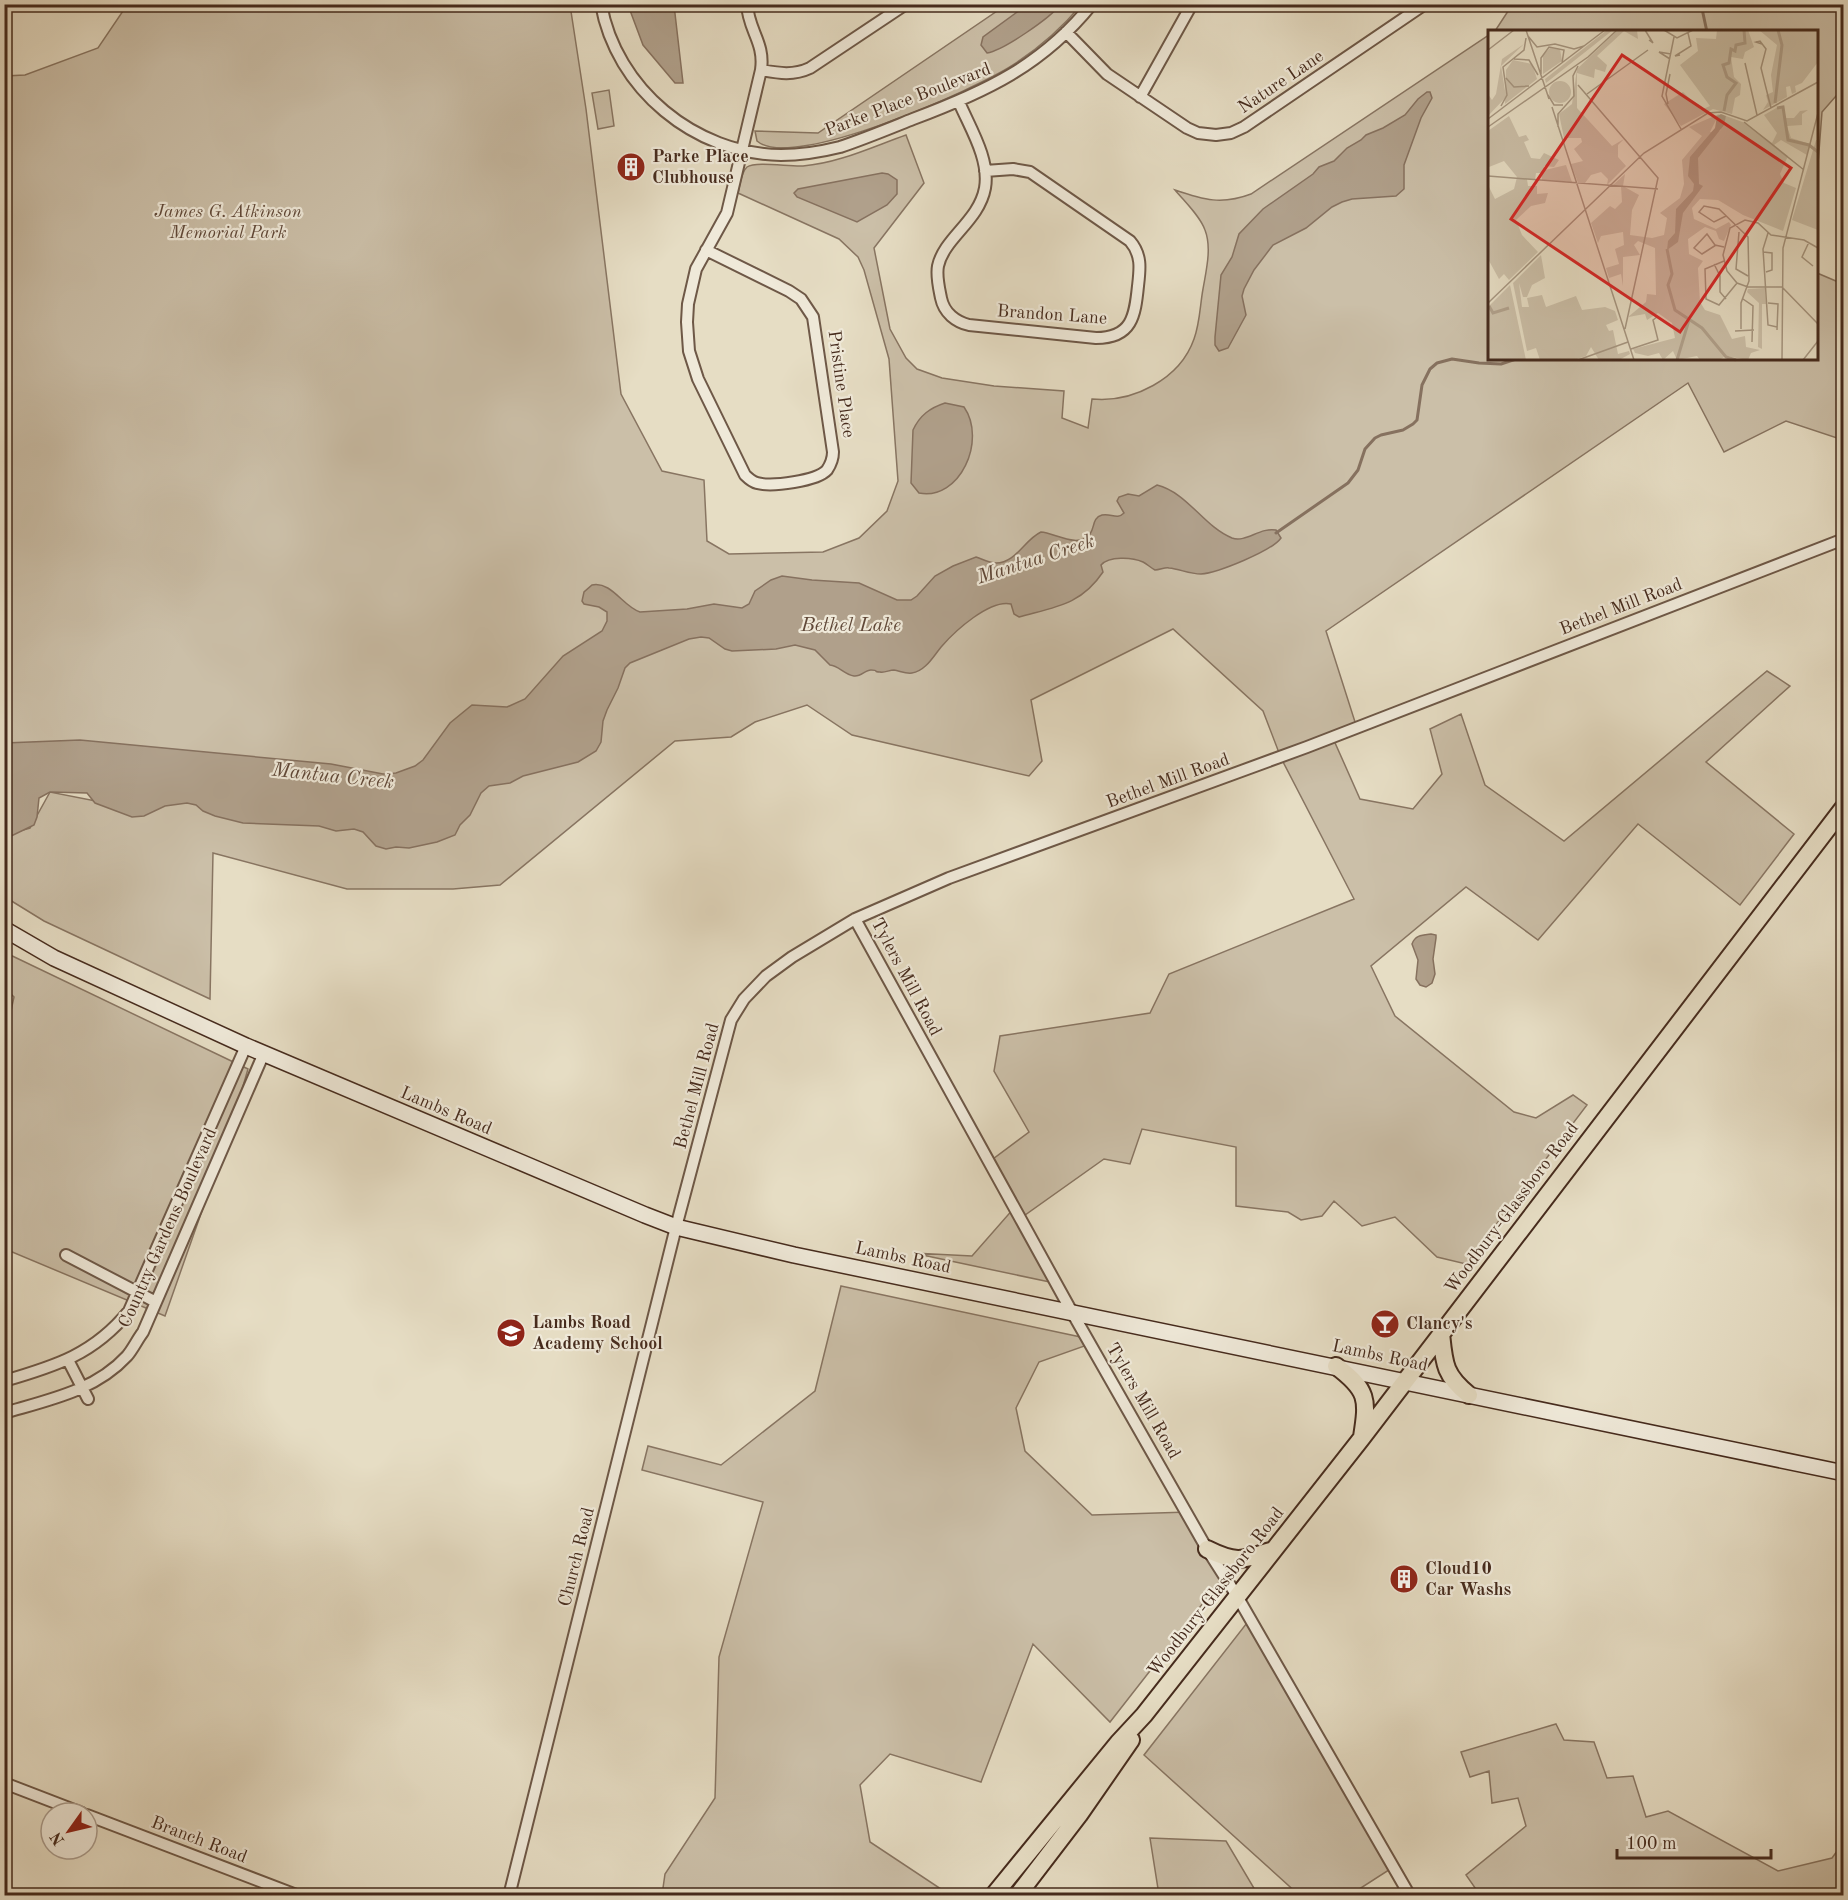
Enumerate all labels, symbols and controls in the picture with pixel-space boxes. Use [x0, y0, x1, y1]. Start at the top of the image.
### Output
inset map [1488, 30, 1818, 360]
street label: Nature Lane [1235, 47, 1327, 117]
street label: Parke Place Boulevard [822, 60, 994, 140]
place label: Parke Place Clubhouse [652, 148, 749, 187]
building icon: Parke Place Clubhouse [615, 151, 647, 183]
park label: James G. Atkinson Memorial Park [154, 203, 302, 242]
street label: Brandon Lane [996, 302, 1108, 328]
street label: Pristine Place [825, 329, 857, 439]
water label: Mantua Creek [974, 532, 1097, 589]
street label: Bethel Mill Road [1557, 575, 1685, 639]
water label: Bethel Lake [800, 616, 901, 636]
street label: Bethel Mill Road [1104, 750, 1232, 812]
water label: Mantua Creek [270, 761, 395, 793]
street label: Tylers Mill Road [867, 915, 945, 1039]
street label: Bethel Mill Road [672, 1021, 722, 1151]
street label: Lambs Road [398, 1084, 494, 1138]
street label: Woodbury-Glassboro Road [1442, 1119, 1582, 1297]
street label: Country Gardens Boulevard [116, 1125, 220, 1331]
street label: Lambs Road [853, 1239, 953, 1277]
bar icon: Clancy's [1369, 1308, 1401, 1340]
place label: Lambs Road Academy School [532, 1314, 663, 1353]
place label: Clancy's [1406, 1315, 1473, 1333]
school or university icon: Lambs Road Academy School [495, 1317, 527, 1349]
street label: Lambs Road [1330, 1337, 1430, 1375]
street label: Tylers Mill Road [1103, 1340, 1183, 1462]
street label: Woodbury-Glassboro Road [1145, 1504, 1287, 1680]
street label: Church Road [556, 1506, 598, 1608]
place label: Cloud10 Car Washs [1425, 1560, 1511, 1599]
building icon: Cloud10 Car Washs [1388, 1563, 1420, 1595]
north arrow [39, 1801, 99, 1861]
street label: Branch Road [149, 1813, 249, 1867]
scale bar [1617, 1822, 1772, 1860]
text: N [48, 1828, 68, 1848]
text: 100 m [1626, 1835, 1677, 1853]

